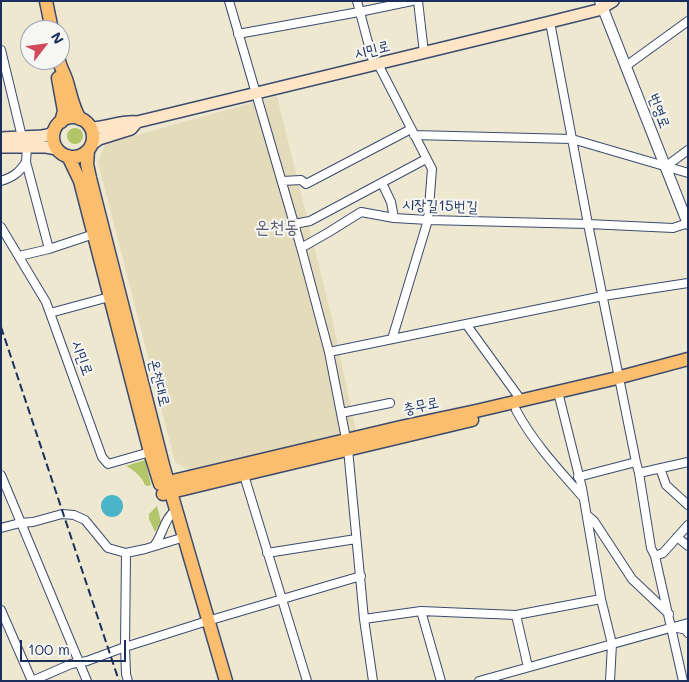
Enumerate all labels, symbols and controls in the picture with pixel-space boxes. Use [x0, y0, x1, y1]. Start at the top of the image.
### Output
north arrow [20, 20, 70, 70]
text: N [47, 28, 68, 47]
street label: 시민로 [352, 37, 392, 63]
street label: 번영로 [644, 91, 674, 131]
street label: 시장길15번길 [402, 196, 478, 216]
district label: 온천동 [255, 216, 299, 238]
street label: 시민로 [67, 338, 97, 378]
street label: 온천대로 [144, 357, 174, 409]
street label: 충무로 [401, 393, 441, 419]
scale bar [22, 630, 129, 662]
text: 100 m [28, 639, 70, 659]

